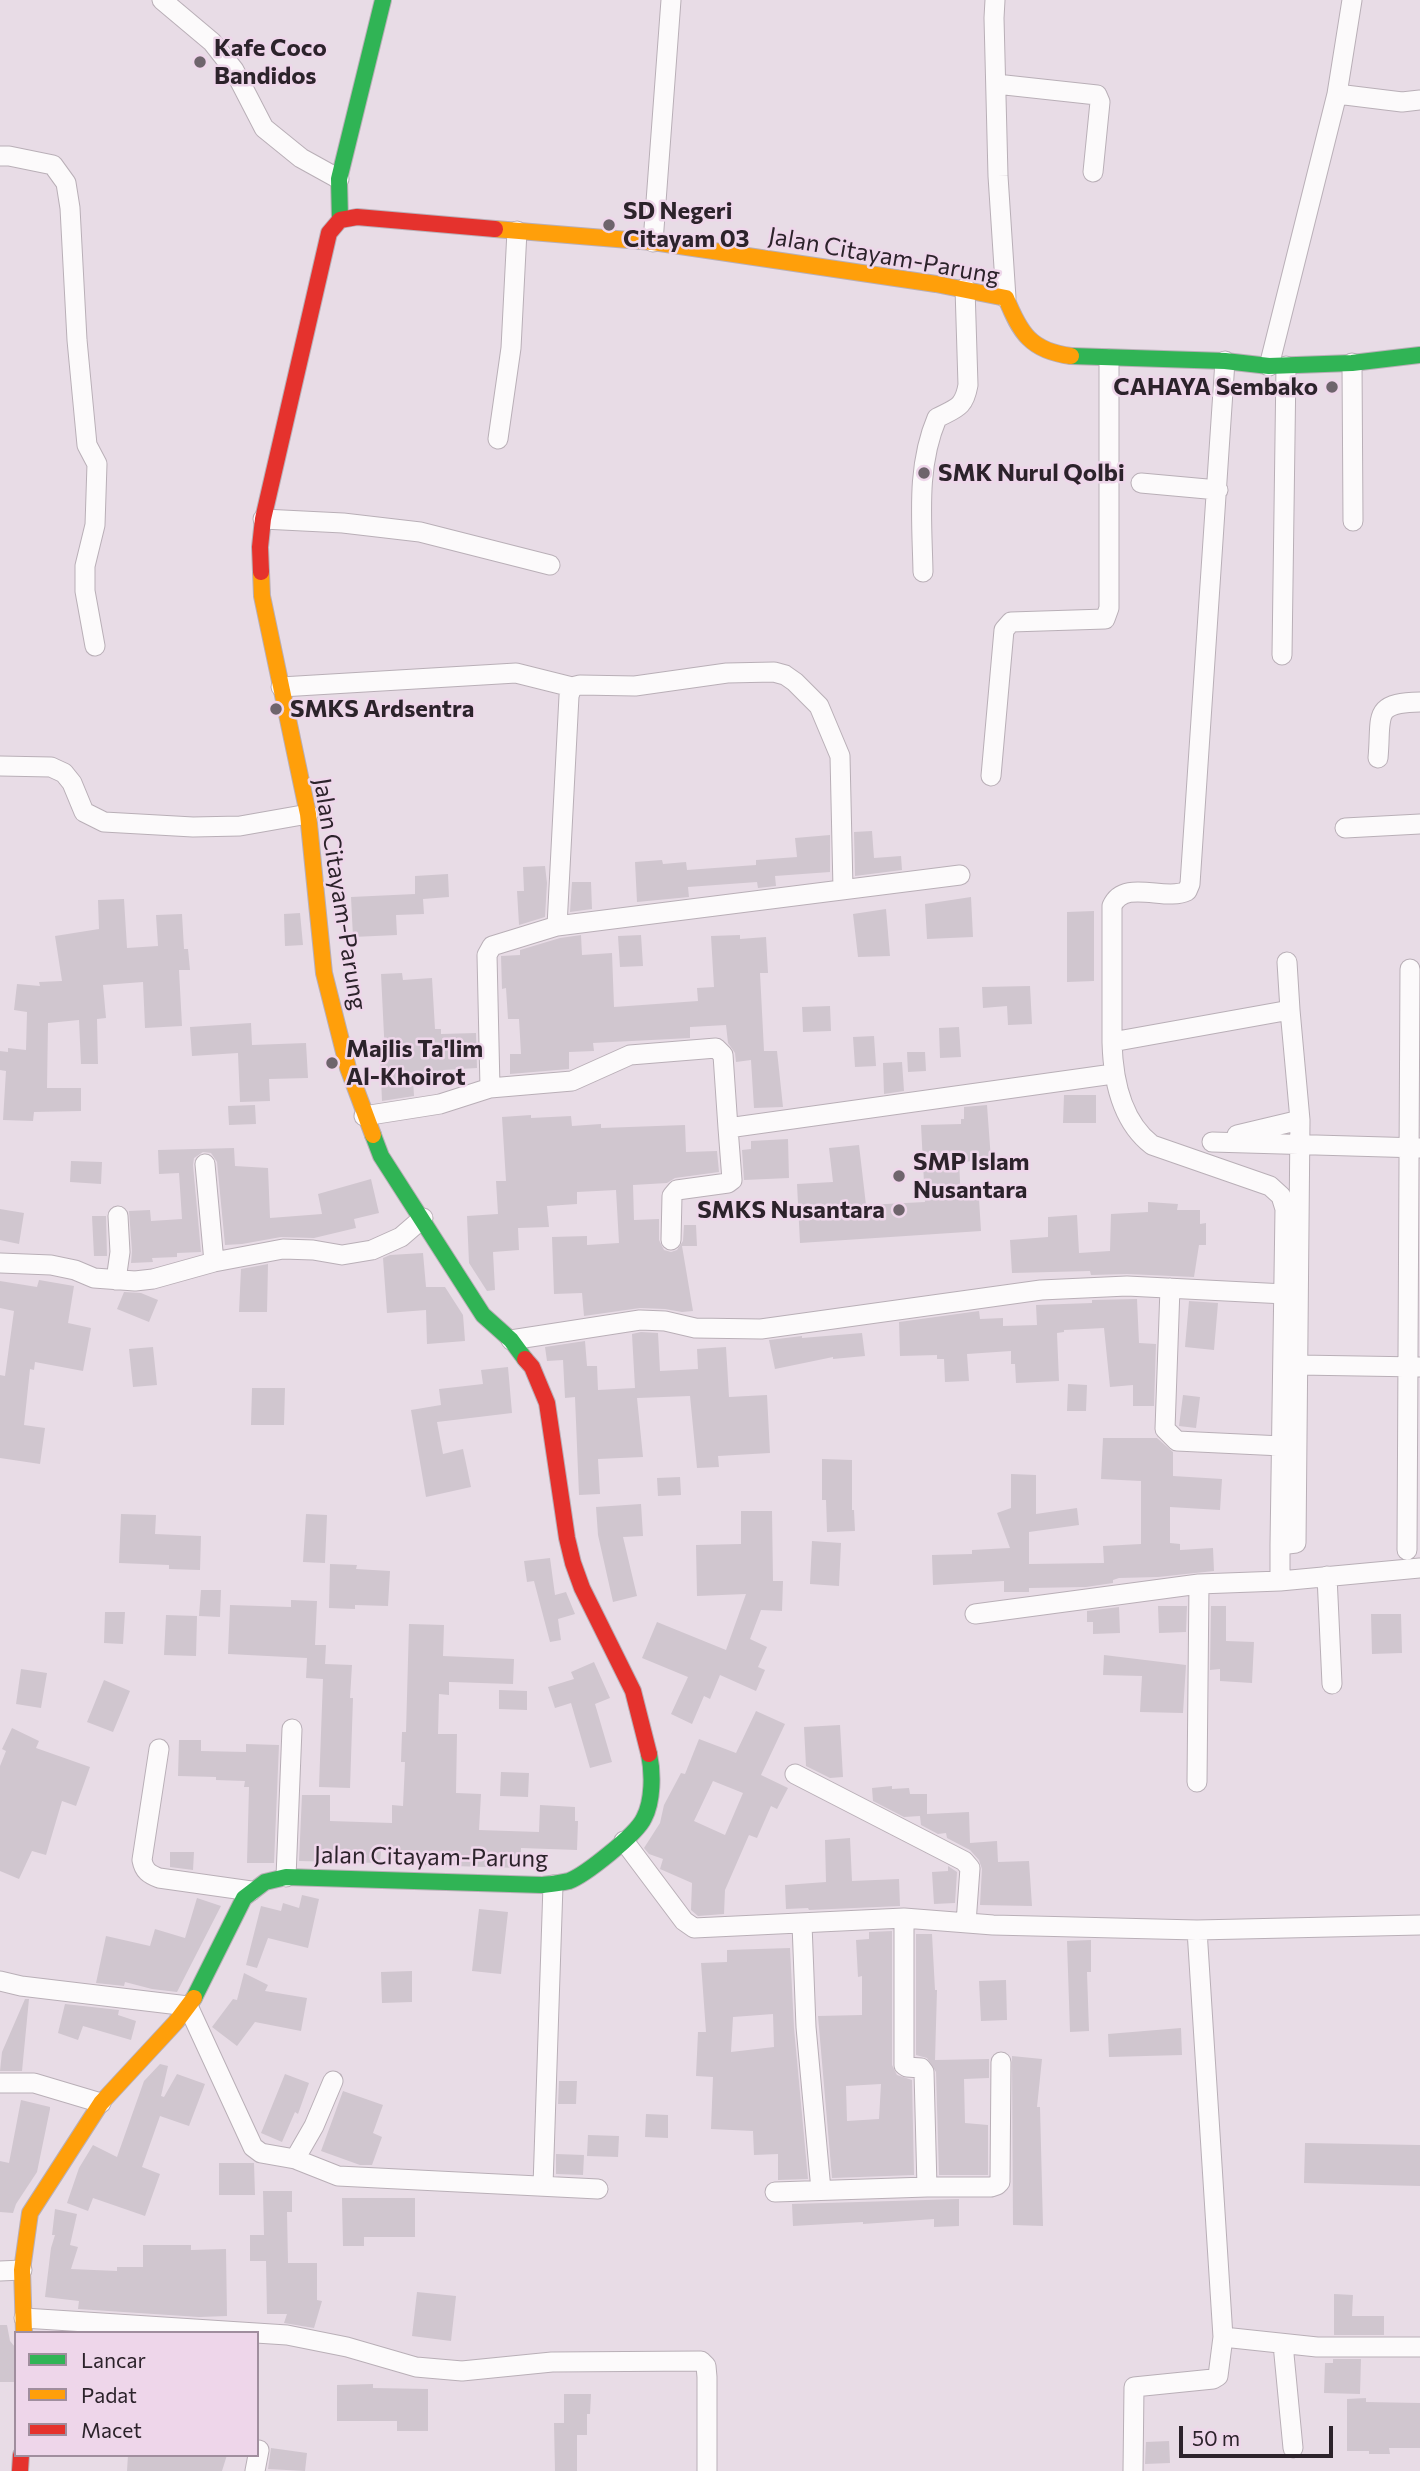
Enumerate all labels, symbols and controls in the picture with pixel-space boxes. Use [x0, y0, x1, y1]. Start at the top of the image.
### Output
place label: Kafe Coco Bandidos [214, 34, 327, 90]
marker: Kafe Coco Bandidos [192, 54, 208, 70]
place label: SD Negeri Citayam 03 [623, 197, 749, 253]
marker: SD Negeri Citayam 03 [601, 217, 617, 233]
street label: Jalan Citayam-Parung [766, 221, 1002, 291]
place label: CAHAYA Sembako [1113, 373, 1318, 401]
marker: CAHAYA Sembako [1324, 379, 1340, 395]
place label: SMK Nurul Qolbi [938, 459, 1125, 487]
marker: SMK Nurul Qolbi [916, 465, 932, 481]
place label: SMKS Ardsentra [290, 695, 474, 723]
marker: SMKS Ardsentra [268, 701, 284, 717]
street label: Jalan Citayam-Parung [307, 776, 373, 1012]
place label: Majlis Ta'lim Al-Khoirot [346, 1035, 483, 1091]
marker: Majlis Ta'lim Al-Khoirot [324, 1055, 340, 1071]
place label: SMP Islam Nusantara [913, 1148, 1030, 1204]
marker: SMP Islam Nusantara [891, 1168, 907, 1184]
place label: SMKS Nusantara [697, 1196, 885, 1224]
marker: SMKS Nusantara [891, 1202, 907, 1218]
street label: Jalan Citayam-Parung [314, 1841, 548, 1873]
legend [14, 2331, 259, 2457]
text: Lancar [81, 2347, 146, 2372]
text: Padat [81, 2382, 137, 2407]
scale bar [1182, 2412, 1336, 2456]
text: Macet [81, 2417, 142, 2442]
text: 50 m [1192, 2425, 1240, 2450]

